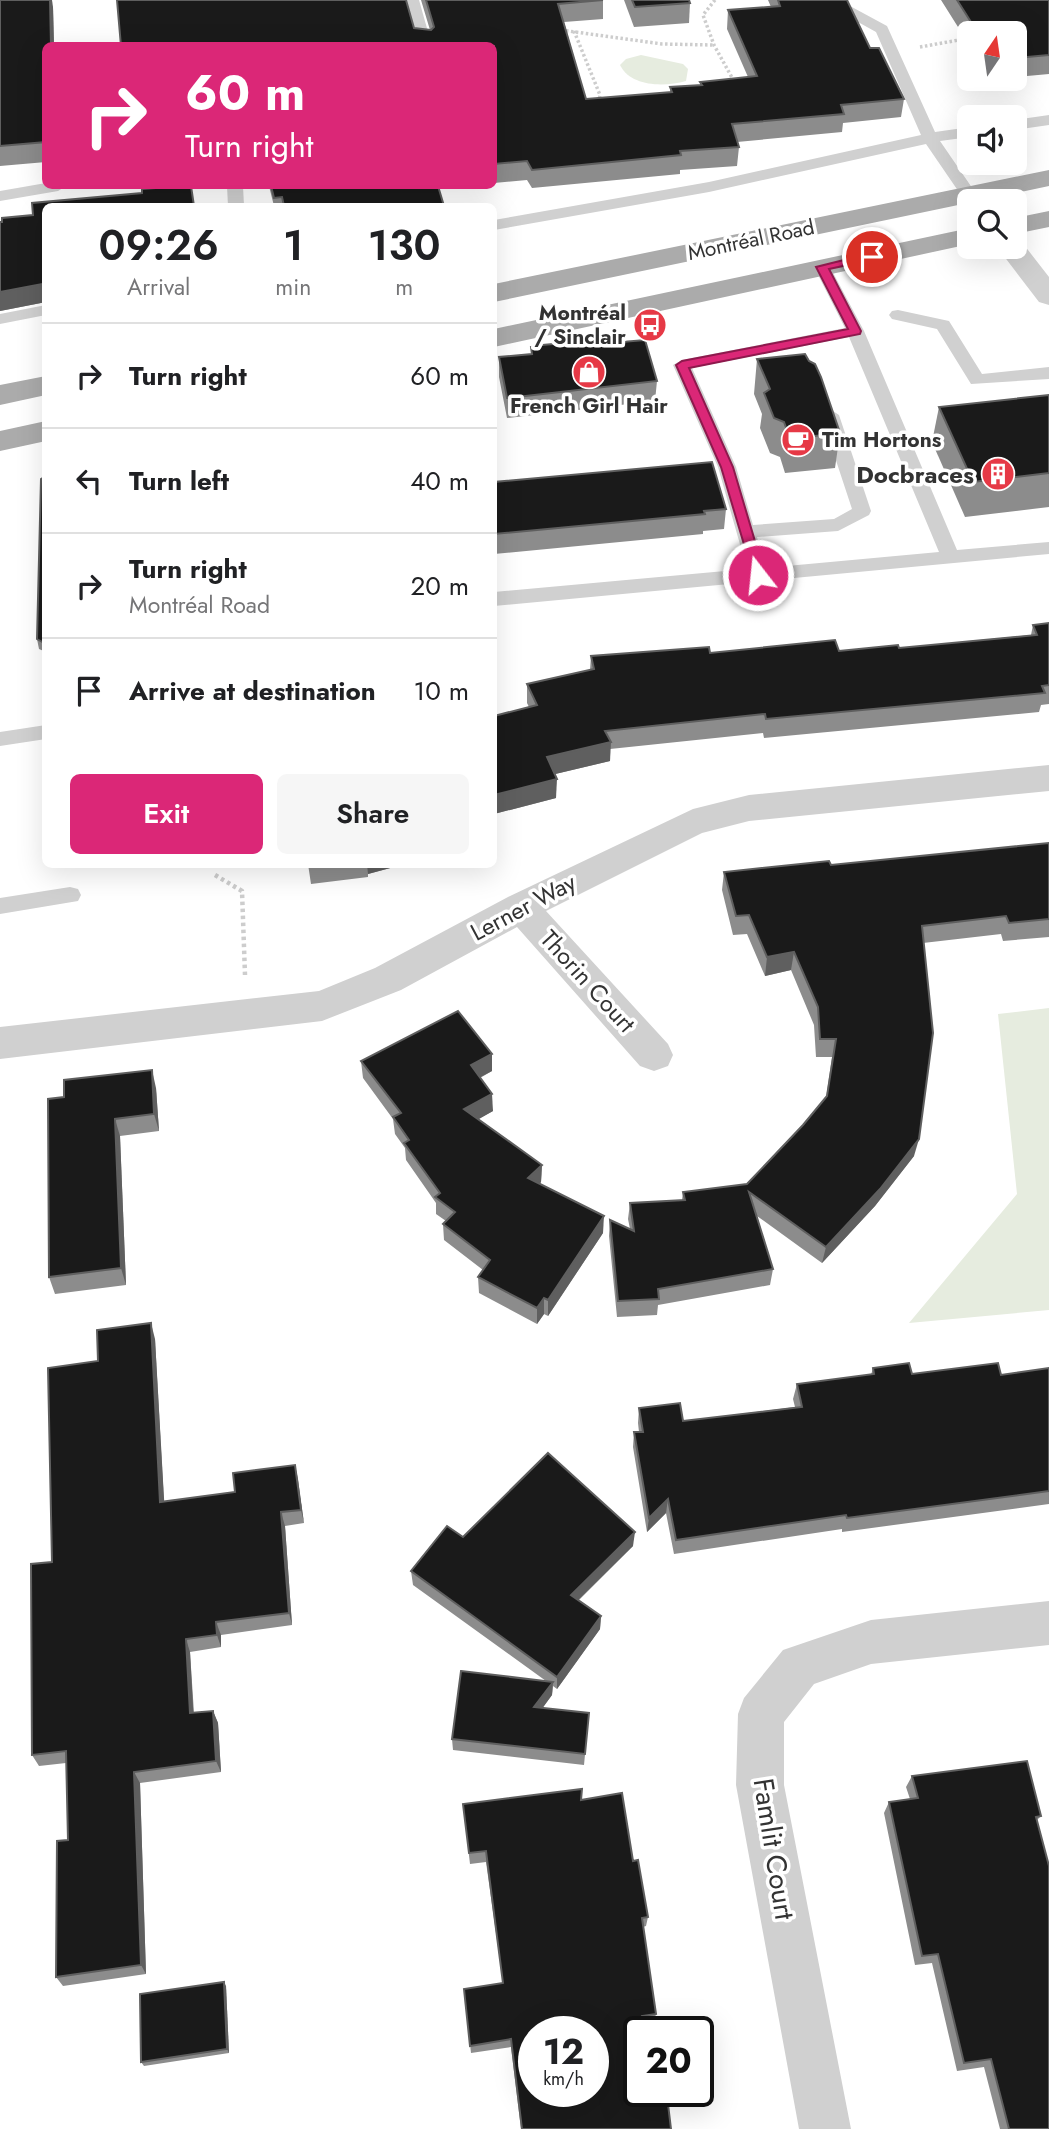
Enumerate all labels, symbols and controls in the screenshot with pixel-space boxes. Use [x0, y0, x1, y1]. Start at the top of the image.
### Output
north arrow [957, 21, 1027, 91]
map controls [957, 21, 1027, 259]
text: 60 m [185, 58, 305, 128]
icon: right [70, 70, 161, 161]
button: sound [957, 105, 1027, 175]
text: Turn right [185, 123, 314, 169]
button: search [957, 189, 1027, 259]
street label: Montréal Road [685, 212, 817, 268]
text: 09:26 [98, 215, 219, 276]
text: 1 [283, 215, 304, 276]
text: 130 [368, 215, 441, 276]
pin [842, 227, 902, 287]
icon: arrive [853, 238, 891, 276]
text: Arrival [127, 270, 190, 304]
text: min [275, 270, 311, 304]
text: m [395, 270, 413, 304]
place label: Montréal / Sinclair [534, 298, 626, 352]
bus stop icon: Montréal / Sinclair [631, 306, 669, 344]
shop icon: French Girl Hair [570, 353, 608, 391]
icon: right [70, 357, 108, 395]
text: Turn right [129, 357, 247, 395]
text: 60 m [410, 357, 469, 395]
place label: French Girl Hair [510, 391, 668, 421]
cafe icon: Tim Hortons [779, 421, 817, 459]
place label: Tim Hortons [822, 425, 942, 455]
building icon: Docbraces [979, 455, 1017, 493]
place label: Docbraces [856, 457, 974, 492]
icon: left [70, 462, 108, 500]
text: Turn left [129, 462, 229, 500]
text: 40 m [410, 462, 469, 500]
position arrow [721, 538, 795, 612]
text: Turn right [129, 550, 247, 588]
icon: right [70, 567, 108, 605]
text: 20 m [411, 567, 469, 605]
text: Montréal Road [129, 588, 270, 622]
icon: arrive [70, 672, 108, 710]
text: Arrive at destination [129, 672, 376, 710]
text: 10 m [414, 672, 469, 710]
button: Exit [70, 774, 263, 854]
button: Share [277, 774, 469, 854]
street label: Lerner Way [464, 864, 582, 949]
street label: Thorin Court [532, 922, 644, 1040]
street label: Famlit Court [743, 1775, 805, 1923]
speed limit sign: 20 [623, 2016, 714, 2107]
text: 12 [543, 2027, 584, 2077]
text: km/h [543, 2066, 584, 2092]

